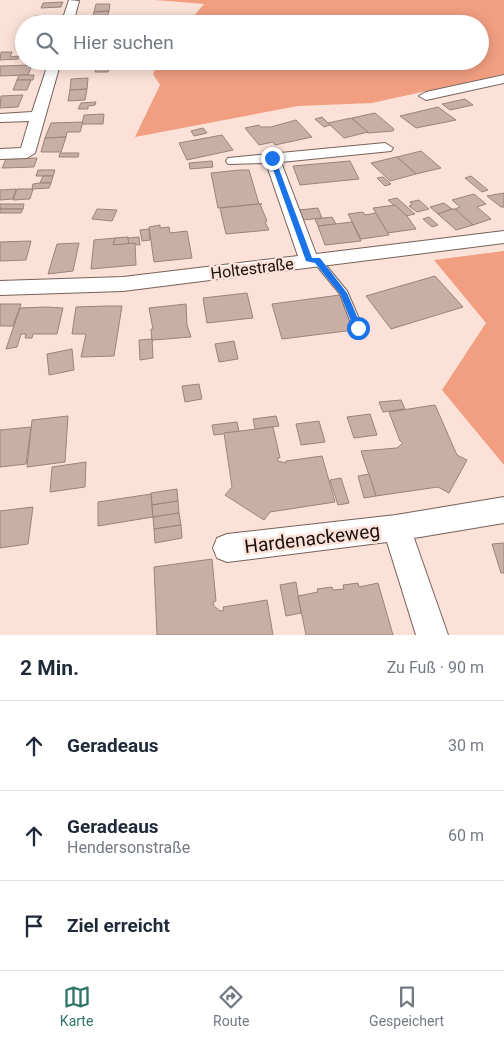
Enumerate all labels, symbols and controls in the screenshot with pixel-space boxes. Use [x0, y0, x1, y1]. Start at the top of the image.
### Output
search box [15, 15, 489, 70]
icon: search [33, 29, 61, 57]
text: Hier suchen [73, 31, 174, 54]
route end [261, 147, 284, 170]
street label: Holtestraße [209, 254, 295, 283]
route start [347, 317, 370, 340]
street label: Hardenackeweg [243, 519, 381, 558]
text: 2 Min. [20, 656, 79, 680]
text: Zu Fuß · 90 m [387, 658, 484, 677]
icon: ahead [20, 732, 48, 760]
text: Geradeaus [67, 734, 159, 757]
text: 30 m [448, 736, 484, 755]
text: Geradeaus [67, 815, 159, 838]
icon: ahead [20, 822, 48, 850]
text: 60 m [448, 826, 484, 845]
text: Hendersonstraße [67, 838, 190, 857]
icon: arrive [20, 912, 48, 940]
text: Ziel erreicht [67, 914, 170, 937]
tab: Karte [60, 983, 93, 1029]
tab: Route [213, 983, 249, 1029]
tab: Gespeichert [369, 983, 444, 1029]

